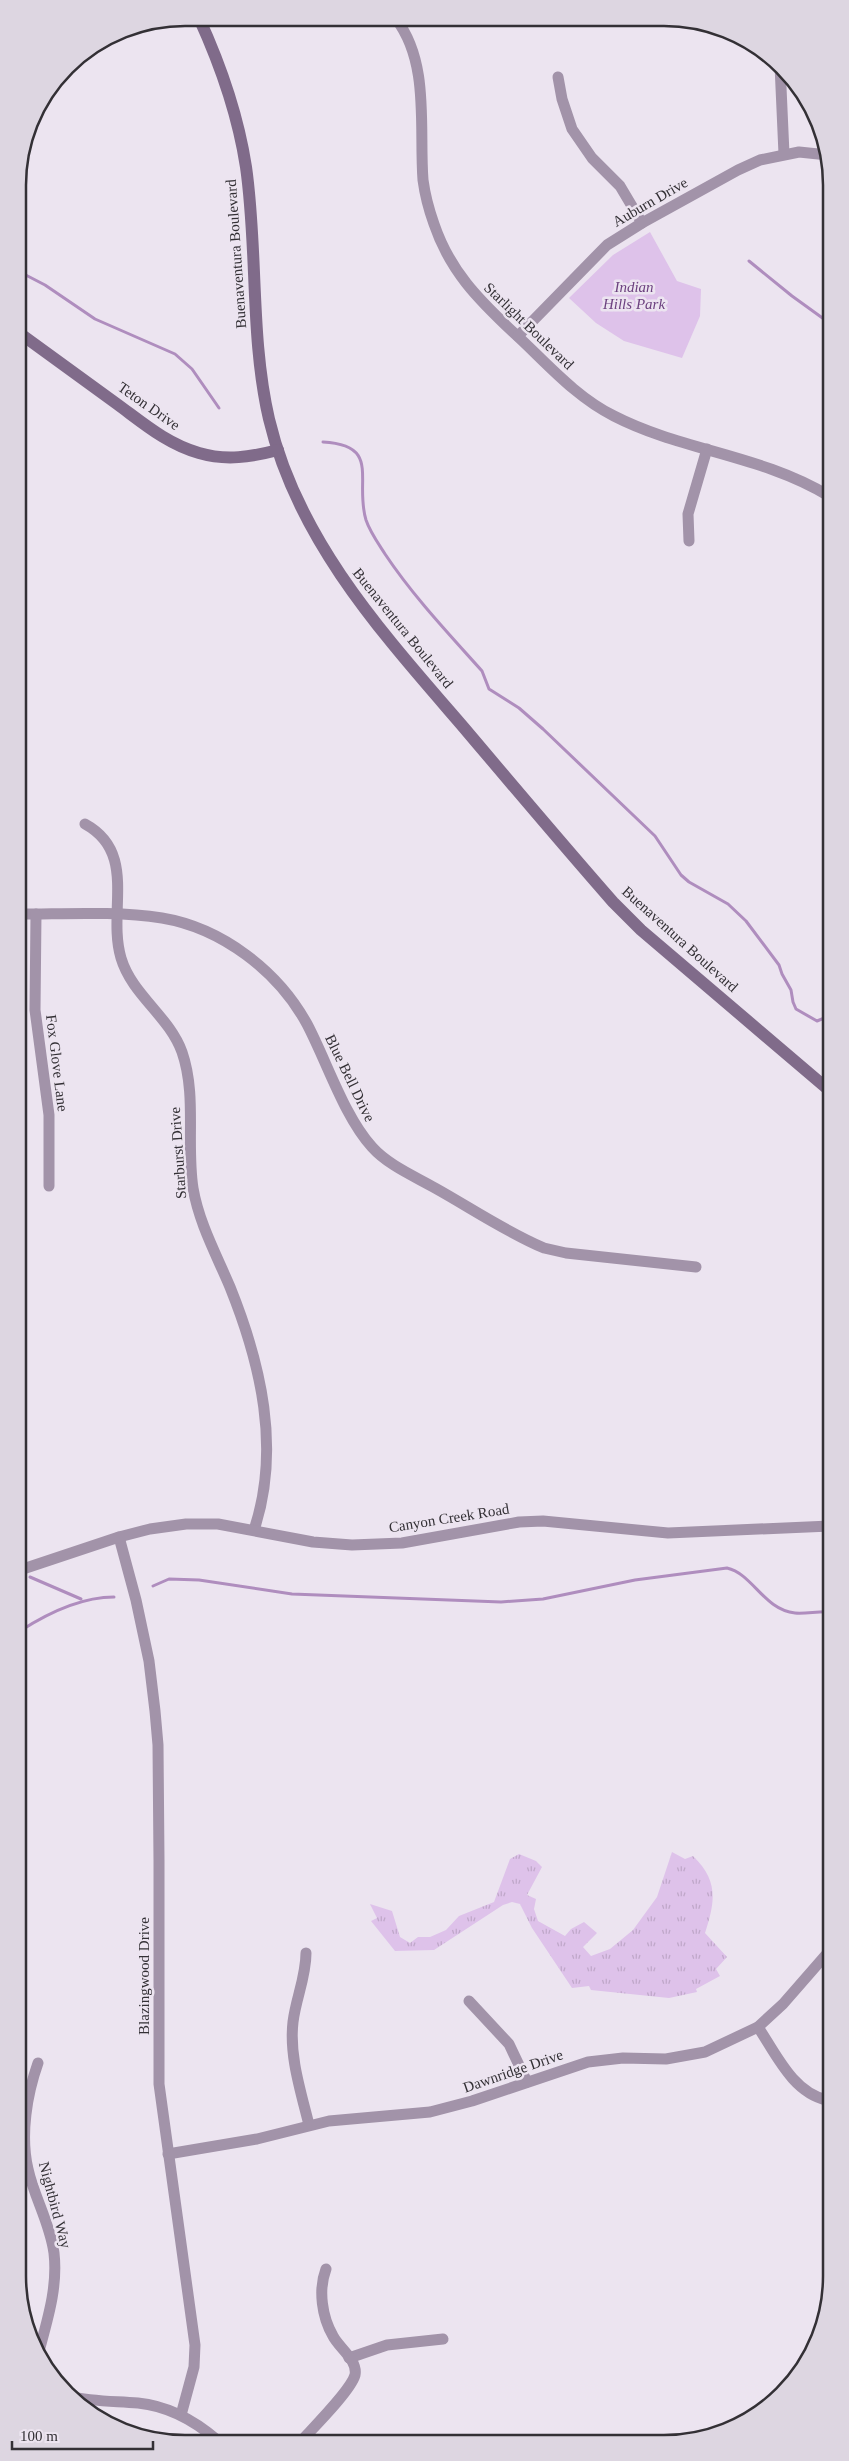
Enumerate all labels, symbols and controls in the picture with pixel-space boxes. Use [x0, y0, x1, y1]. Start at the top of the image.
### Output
street label: Auburn Drive [610, 174, 691, 230]
street label: Buenaventura Boulevard [223, 178, 249, 329]
street label: Starlight Boulevard [481, 279, 577, 373]
park label: Indian Hills Park [602, 279, 665, 312]
street label: Teton Drive [115, 379, 183, 433]
street label: Buenaventura Boulevard [350, 565, 457, 692]
street label: Buenaventura Boulevard [619, 883, 741, 995]
street label: Fox Glove Lane [43, 1014, 71, 1113]
street label: Blue Bell Drive [322, 1032, 378, 1124]
street label: Starburst Drive [167, 1106, 189, 1199]
street label: Canyon Creek Road [388, 1501, 511, 1535]
street label: Blazingwood Drive [136, 1917, 152, 2035]
street label: Dawnridge Drive [461, 2046, 565, 2096]
street label: Nightbird Way [36, 2160, 74, 2250]
scale bar [12, 2418, 154, 2450]
text: 100 m [20, 2428, 58, 2444]

